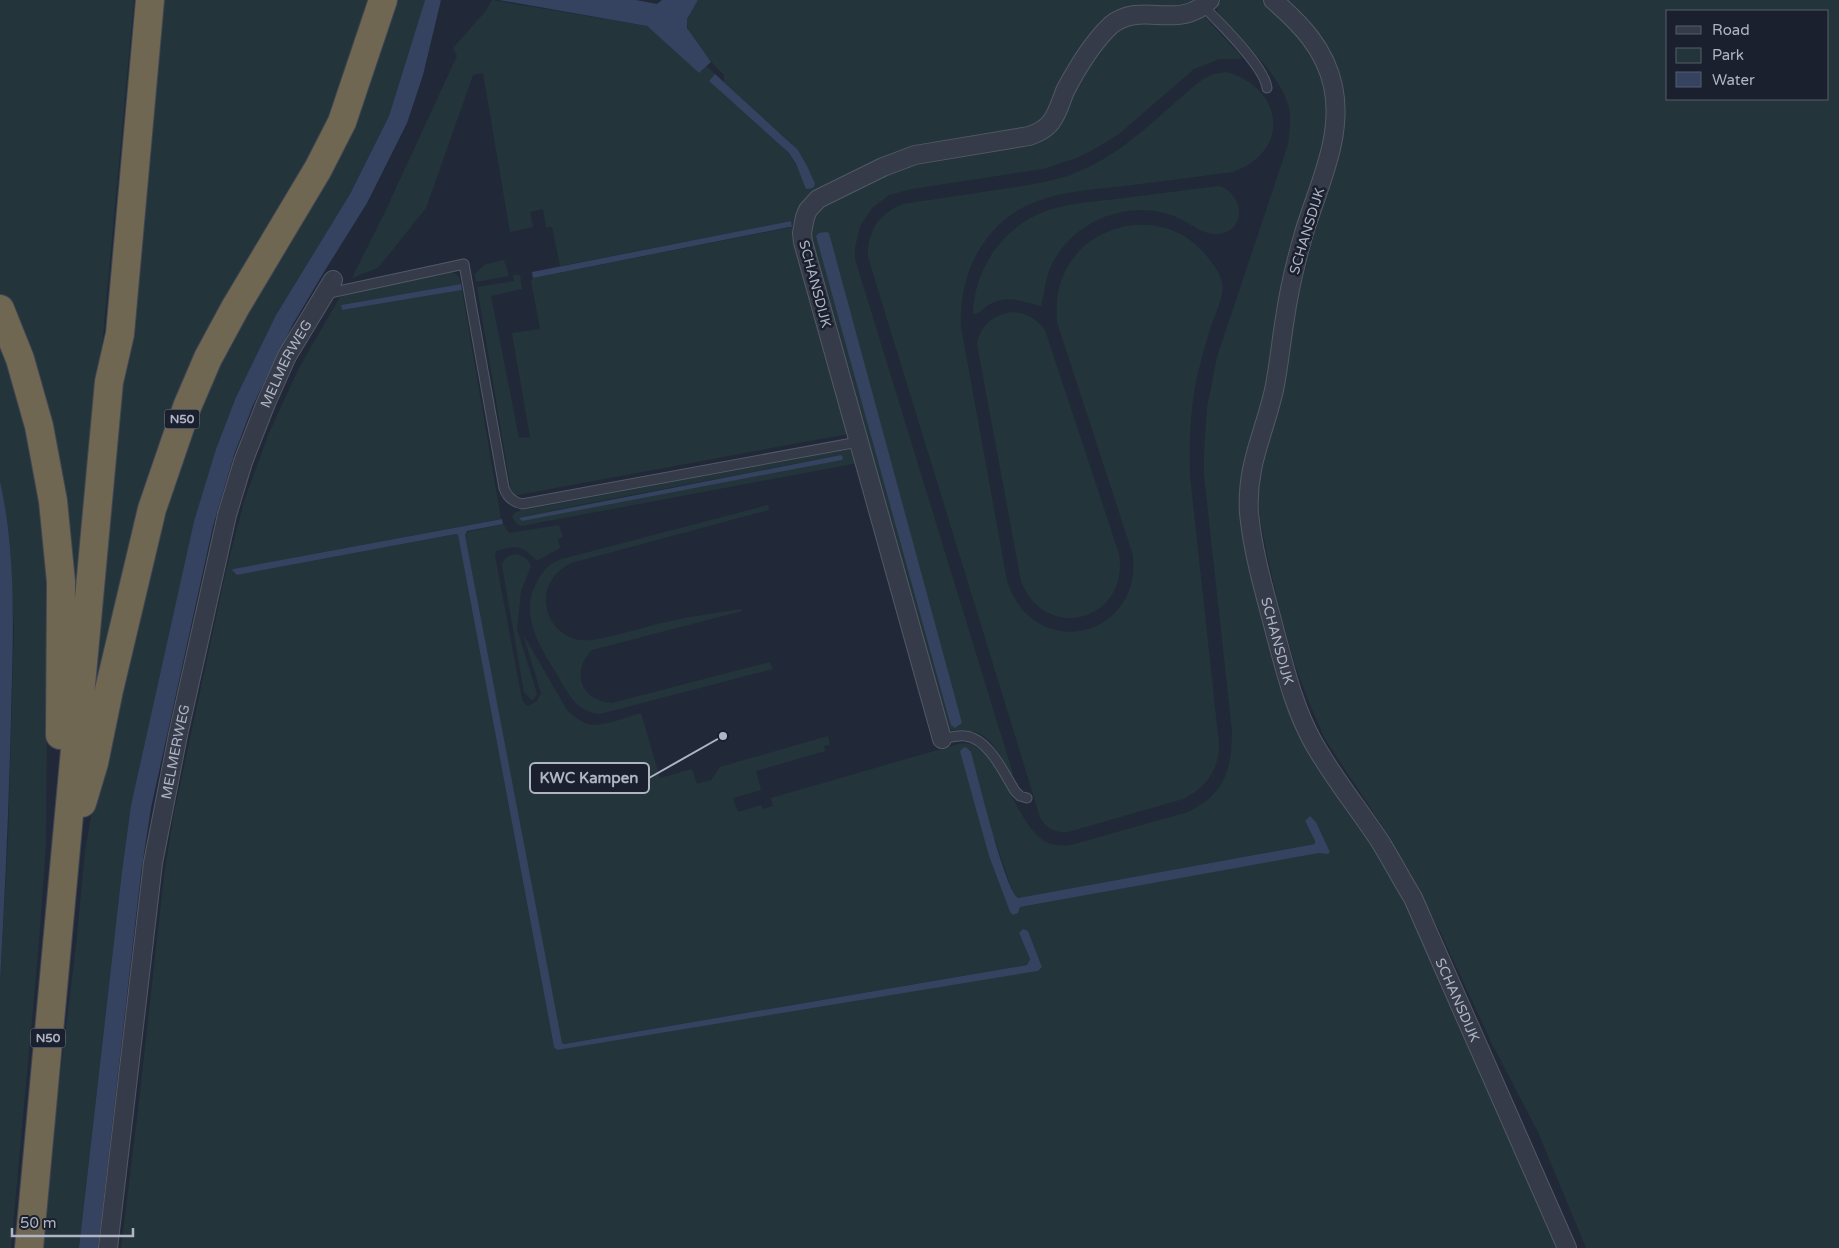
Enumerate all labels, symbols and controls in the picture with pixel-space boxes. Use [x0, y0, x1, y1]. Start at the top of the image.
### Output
legend [1666, 10, 1829, 100]
text: Road [1712, 21, 1750, 39]
text: Park [1712, 46, 1744, 64]
text: Water [1712, 71, 1755, 89]
street label: SCHANSDIJK [1286, 186, 1328, 276]
street label: SCHANSDIJK [795, 238, 835, 330]
street label: MELMERWEG [256, 317, 315, 410]
road number: N50 [164, 409, 200, 428]
street label: SCHANSDIJK [1258, 595, 1298, 687]
street label: MELMERWEG [157, 703, 193, 801]
callout: KWC Kampen [530, 763, 649, 793]
text: KWC Kampen [540, 769, 638, 788]
street label: SCHANSDIJK [1432, 955, 1484, 1044]
road number: N50 [30, 1028, 66, 1048]
scale bar [12, 1206, 134, 1238]
text: 50 m [20, 1214, 57, 1232]

